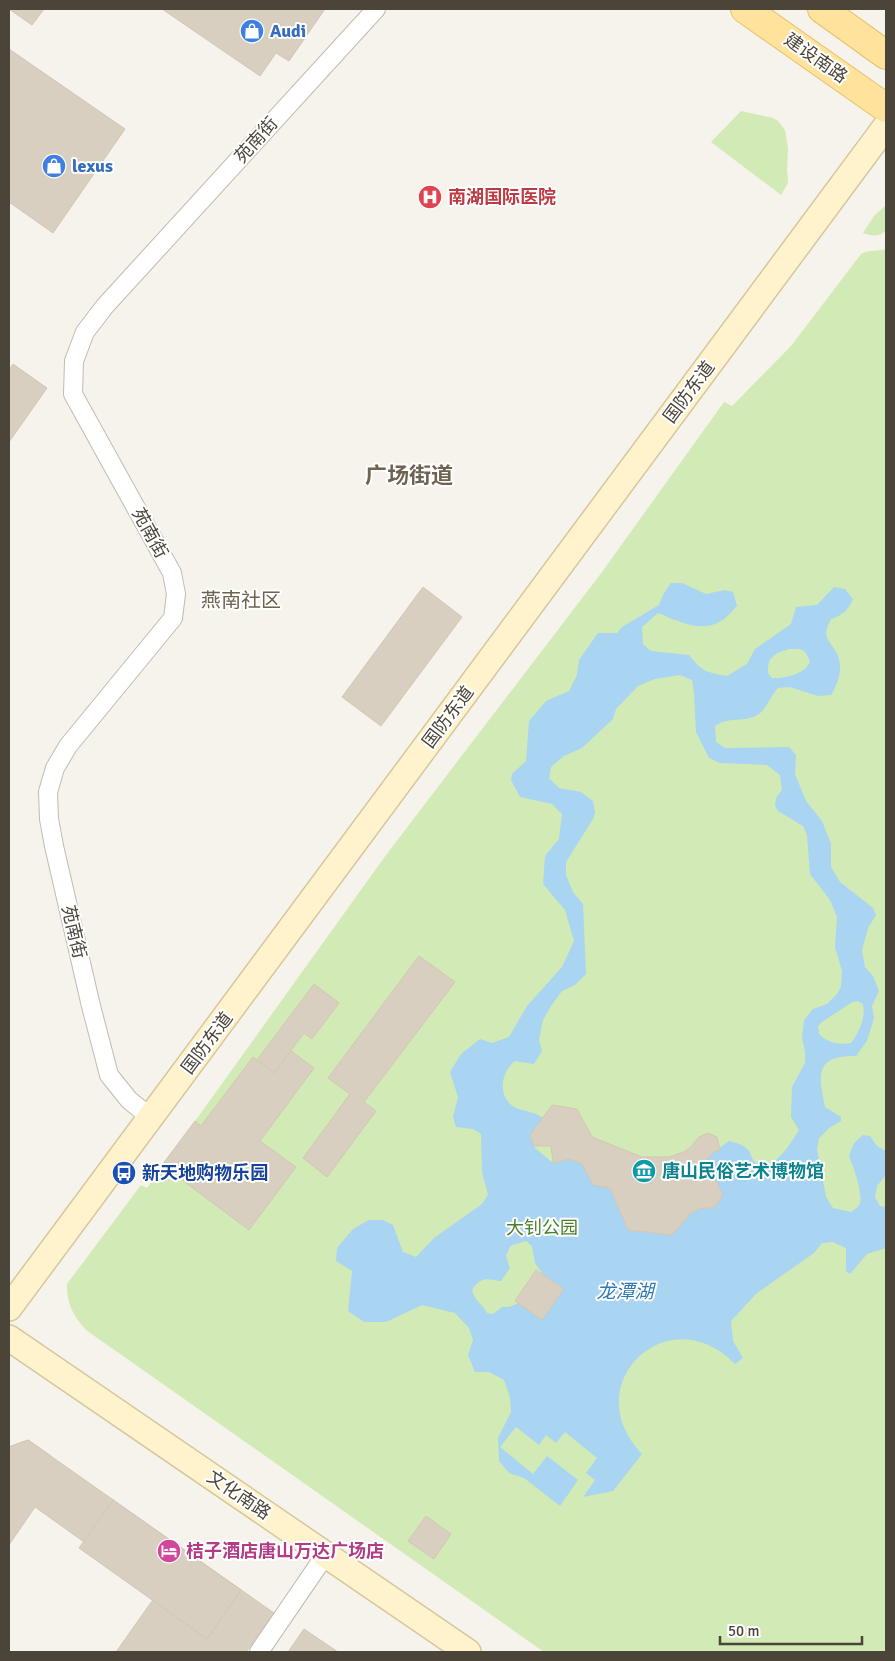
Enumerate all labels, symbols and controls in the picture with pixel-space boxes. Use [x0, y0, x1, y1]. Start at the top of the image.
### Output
shop icon: Audi [239, 18, 265, 44]
place label: Audi [270, 20, 306, 42]
street label: 建设南路 [780, 28, 852, 88]
street label: 苑南街 [230, 113, 282, 167]
shop icon: lexus [41, 153, 67, 179]
place label: lexus [72, 155, 113, 177]
hospital icon: 南湖国际医院 [417, 184, 443, 210]
place label: 南湖国际医院 [448, 186, 556, 208]
street label: 国防东道 [659, 357, 719, 427]
district label: 广场街道 [365, 462, 453, 489]
street label: 苑南街 [127, 504, 173, 562]
district label: 燕南社区 [201, 588, 281, 613]
street label: 国防东道 [418, 682, 478, 752]
street label: 苑南街 [57, 903, 91, 961]
street label: 国防东道 [177, 1008, 237, 1078]
museum icon: 唐山民俗艺术博物馆 [631, 1158, 657, 1184]
bus stop icon: 新天地购物乐园 [111, 1160, 137, 1186]
place label: 唐山民俗艺术博物馆 [662, 1160, 824, 1182]
place label: 新天地购物乐园 [142, 1162, 268, 1184]
park label: 大钊公园 [506, 1217, 578, 1239]
water label: 龙潭湖 [596, 1280, 656, 1304]
street label: 文化南路 [203, 1466, 275, 1524]
hotel icon: 桔子酒店唐山万达广场店 [156, 1538, 182, 1564]
place label: 桔子酒店唐山万达广场店 [186, 1540, 384, 1562]
scale bar [720, 1614, 862, 1646]
text: 50 m [728, 1622, 759, 1640]

